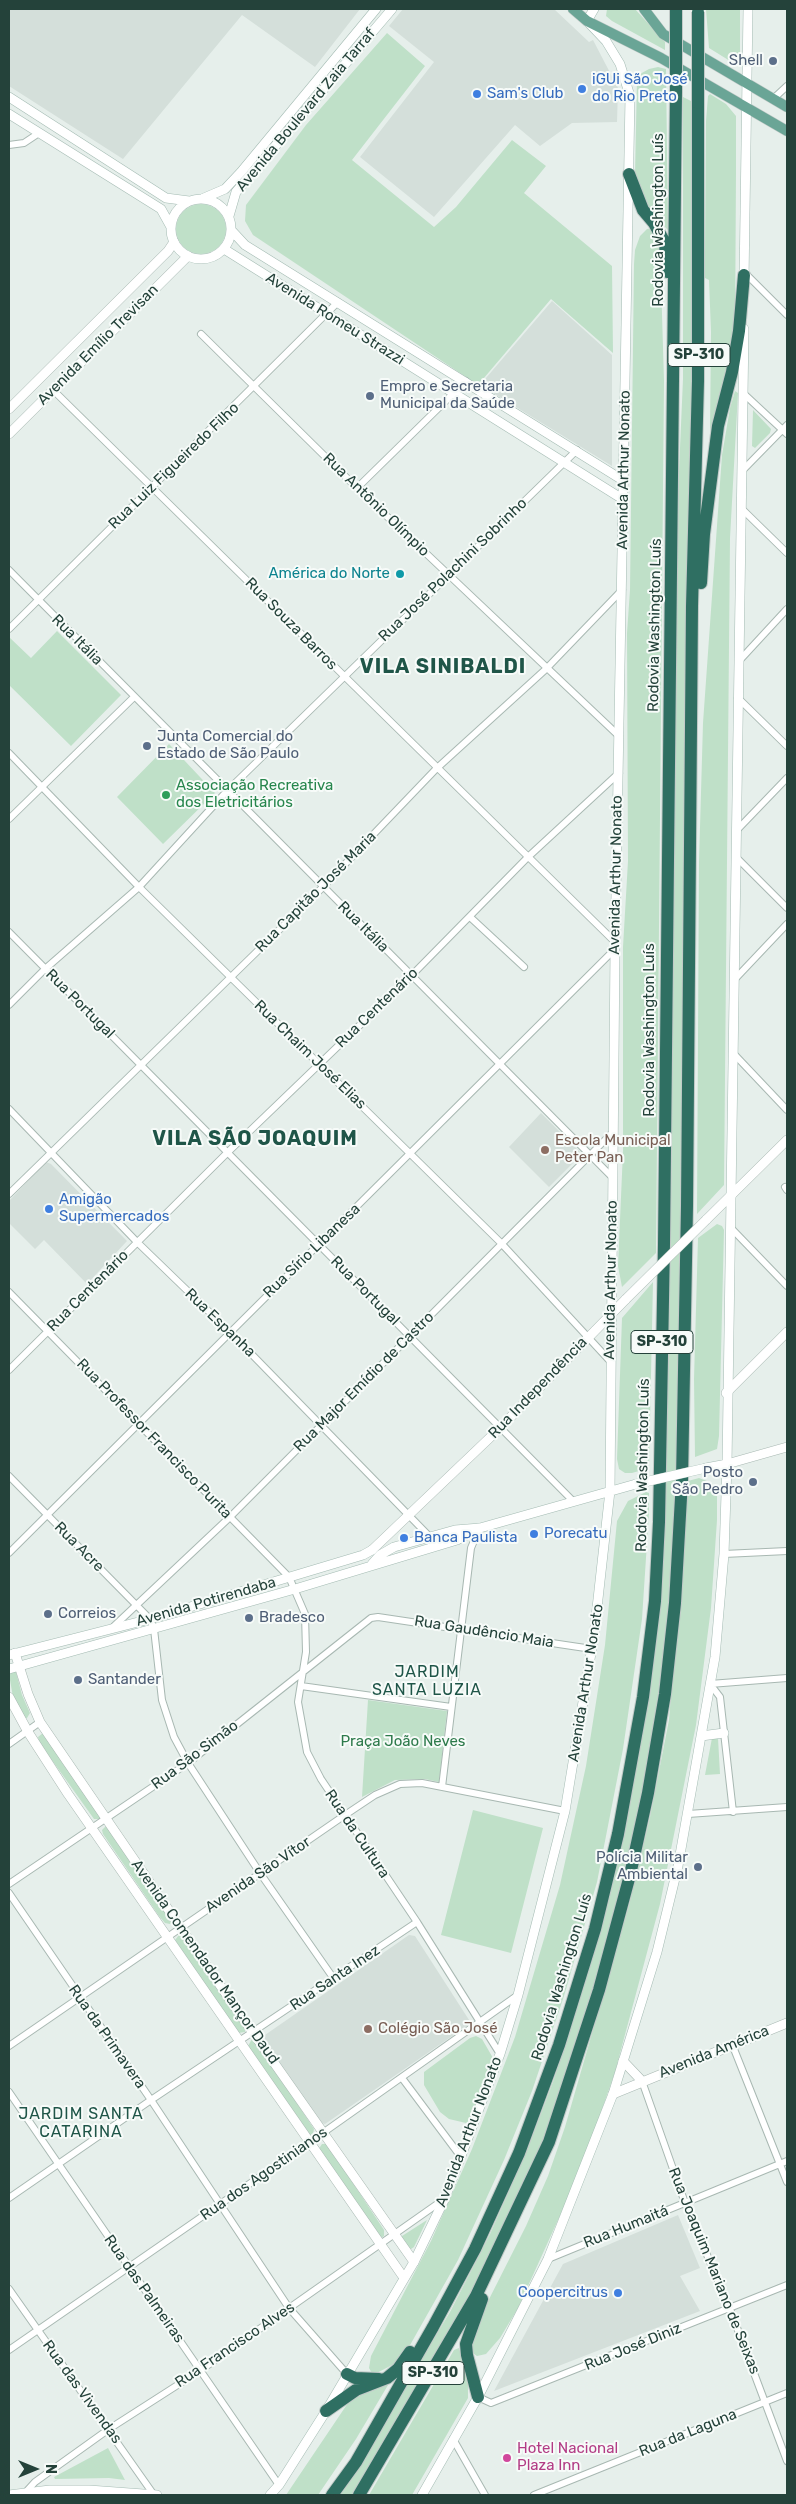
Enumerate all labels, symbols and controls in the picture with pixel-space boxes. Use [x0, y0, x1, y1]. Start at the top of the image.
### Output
street label: Avenida Boulevard Zaia Tarraf [233, 25, 379, 195]
place label: Shell [729, 52, 763, 70]
marker: Shell [767, 55, 779, 67]
place label: iGUi São José do Rio Preto [592, 71, 688, 106]
marker: iGUi São José do Rio Preto [576, 83, 588, 95]
place label: Sam's Club [487, 85, 563, 103]
marker: Sam's Club [471, 88, 483, 100]
street label: Rodovia Washington Luís [650, 133, 668, 307]
street label: Avenida Romeu Strazzi [262, 269, 408, 369]
street label: Avenida Emílio Trevisan [34, 281, 162, 409]
road number: SP-310 [668, 344, 730, 366]
place label: Empro e Secretaria Municipal da Saúde [380, 378, 515, 413]
marker: Empro e Secretaria Municipal da Saúde [364, 390, 376, 402]
street label: Avenida Arthur Nonato [614, 390, 634, 550]
street label: Rua Luiz Figueiredo Filho [105, 399, 243, 533]
street label: Rua Antônio Olímpio [319, 449, 433, 561]
street label: Rua José Polachini Sobrinho [375, 494, 531, 646]
street label: Rodovia Washington Luís [644, 538, 666, 712]
place label: América do Norte [268, 565, 390, 583]
marker: América do Norte [394, 568, 406, 580]
street label: Rua Souza Barros [241, 574, 341, 674]
street label: Rua Itália [48, 611, 106, 669]
district label: VILA SINIBALDI [358, 655, 528, 679]
place label: Junta Comercial do Estado de São Paulo [157, 728, 299, 763]
marker: Junta Comercial do Estado de São Paulo [141, 740, 153, 752]
place label: Associação Recreativa dos Eletricitários [176, 777, 333, 812]
marker: Associação Recreativa dos Eletricitários [160, 789, 172, 801]
street label: Avenida Arthur Nonato [606, 795, 626, 955]
street label: Rua Capitão José Maria [252, 828, 380, 956]
street label: Rua Itália [334, 898, 392, 956]
street label: Rodovia Washington Luís [641, 943, 659, 1117]
street label: Rua Centenário [332, 964, 422, 1052]
street label: Rua Portugal [42, 966, 118, 1042]
street label: Rua Chaim José Elias [250, 997, 370, 1113]
district label: VILA SÃO JOAQUIM [150, 1127, 360, 1151]
place label: Escola Municipal Peter Pan [555, 1132, 671, 1167]
marker: Escola Municipal Peter Pan [539, 1144, 551, 1156]
place label: Amigão Supermercados [59, 1191, 169, 1226]
street label: Rua Sírio Libanesa [260, 1200, 364, 1302]
street label: Avenida Arthur Nonato [601, 1200, 621, 1360]
marker: Amigão Supermercados [43, 1203, 55, 1215]
street label: Rua Centenário [44, 1247, 132, 1335]
street label: Rua Portugal [327, 1253, 403, 1329]
street label: Rua Espanha [181, 1285, 259, 1361]
street label: Rua Major Emídio de Castro [290, 1308, 438, 1456]
road number: SP-310 [631, 1330, 693, 1354]
street label: Rua Independência [485, 1333, 591, 1443]
street label: Rua Professor Francisco Purita [73, 1355, 235, 1523]
street label: Rodovia Washington Luís [632, 1378, 654, 1552]
place label: Posto São Pedro [672, 1464, 743, 1499]
marker: Posto São Pedro [747, 1476, 759, 1488]
street label: Rua Acre [50, 1518, 108, 1576]
place label: Porecatu [544, 1525, 607, 1543]
marker: Porecatu [528, 1528, 540, 1540]
place label: Banca Paulista [414, 1529, 517, 1547]
marker: Banca Paulista [398, 1532, 410, 1544]
street label: Avenida Potirendaba [134, 1573, 278, 1631]
street label: Avenida Arthur Nonato [565, 1603, 607, 1763]
place label: Correios [58, 1605, 116, 1623]
marker: Correios [42, 1608, 54, 1620]
place label: Bradesco [259, 1609, 325, 1627]
marker: Bradesco [243, 1612, 255, 1624]
street label: Rua Gaudêncio Maia [413, 1612, 555, 1652]
district label: JARDIM SANTA LUZIA [371, 1662, 483, 1700]
place label: Santander [88, 1671, 161, 1689]
marker: Santander [72, 1674, 84, 1686]
street label: Rua São Simão [148, 1717, 242, 1793]
park label: Praça João Neves [340, 1733, 466, 1751]
street label: Rua da Cultura [321, 1786, 393, 1882]
street label: Avenida São Vítor [202, 1833, 314, 1917]
place label: Polícia Militar Ambiental [596, 1849, 688, 1884]
street label: Avenida Comendador Mançor Daud [127, 1856, 283, 2068]
marker: Polícia Militar Ambiental [692, 1861, 704, 1873]
street label: Rodovia Washington Luís [528, 1891, 596, 2063]
street label: Rua Santa Inez [287, 1941, 383, 2015]
street label: Rua da Primavera [65, 1982, 149, 2092]
place label: Colégio São José [378, 2020, 498, 2038]
street label: Avenida América [656, 2022, 772, 2082]
marker: Colégio São José [362, 2023, 374, 2035]
street label: Avenida Arthur Nonato [432, 2054, 506, 2210]
district label: JARDIM SANTA CATARINA [17, 2104, 145, 2142]
street label: Rua dos Agostinianos [197, 2123, 331, 2225]
street label: Rua Joaquim Mariano de Seixas [664, 2165, 764, 2377]
street label: Rua Humaitá [581, 2202, 671, 2252]
street label: Rua das Palmeiras [100, 2232, 188, 2346]
place label: Coopercitrus [518, 2284, 608, 2302]
marker: Coopercitrus [612, 2287, 624, 2299]
street label: Rua Francisco Alves [172, 2298, 298, 2392]
street label: Rua José Diniz [582, 2319, 684, 2375]
street label: Rua das Vivendas [39, 2337, 125, 2447]
road number: SP-310 [402, 2362, 464, 2384]
street label: Rua da Laguna [637, 2405, 739, 2461]
place label: Hotel Nacional Plaza Inn [517, 2440, 618, 2475]
north arrow [10, 2444, 60, 2494]
marker: Hotel Nacional Plaza Inn [501, 2452, 513, 2464]
text: N [42, 2464, 59, 2474]

